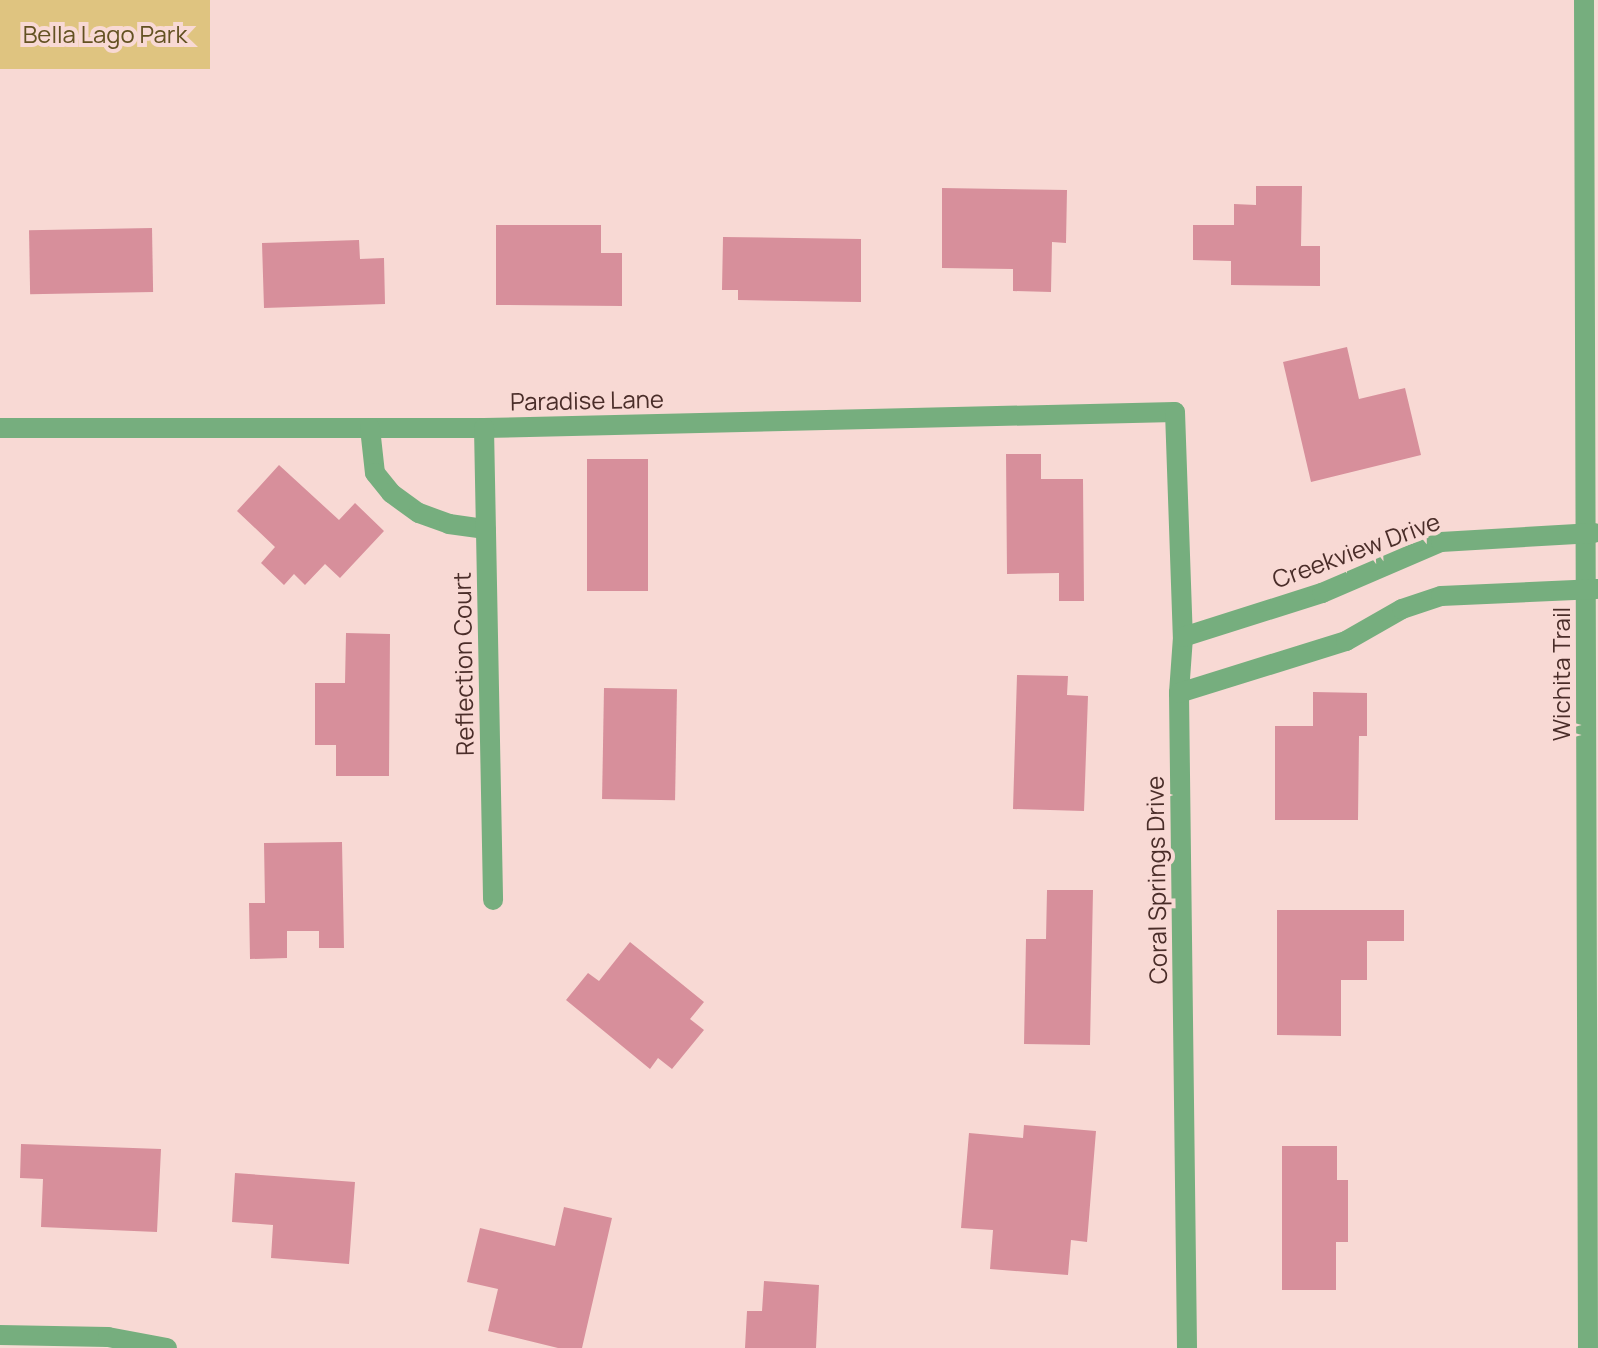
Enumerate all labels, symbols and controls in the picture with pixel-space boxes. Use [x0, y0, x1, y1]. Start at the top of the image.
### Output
park label: Bella Lago Park [23, 20, 187, 48]
street label: Paradise Lane [510, 384, 664, 416]
street label: Creekview Drive [1268, 506, 1444, 594]
street label: Reflection Court [447, 572, 479, 756]
street label: Wichita Trail [1547, 607, 1575, 741]
street label: Coral Springs Drive [1140, 776, 1172, 984]

